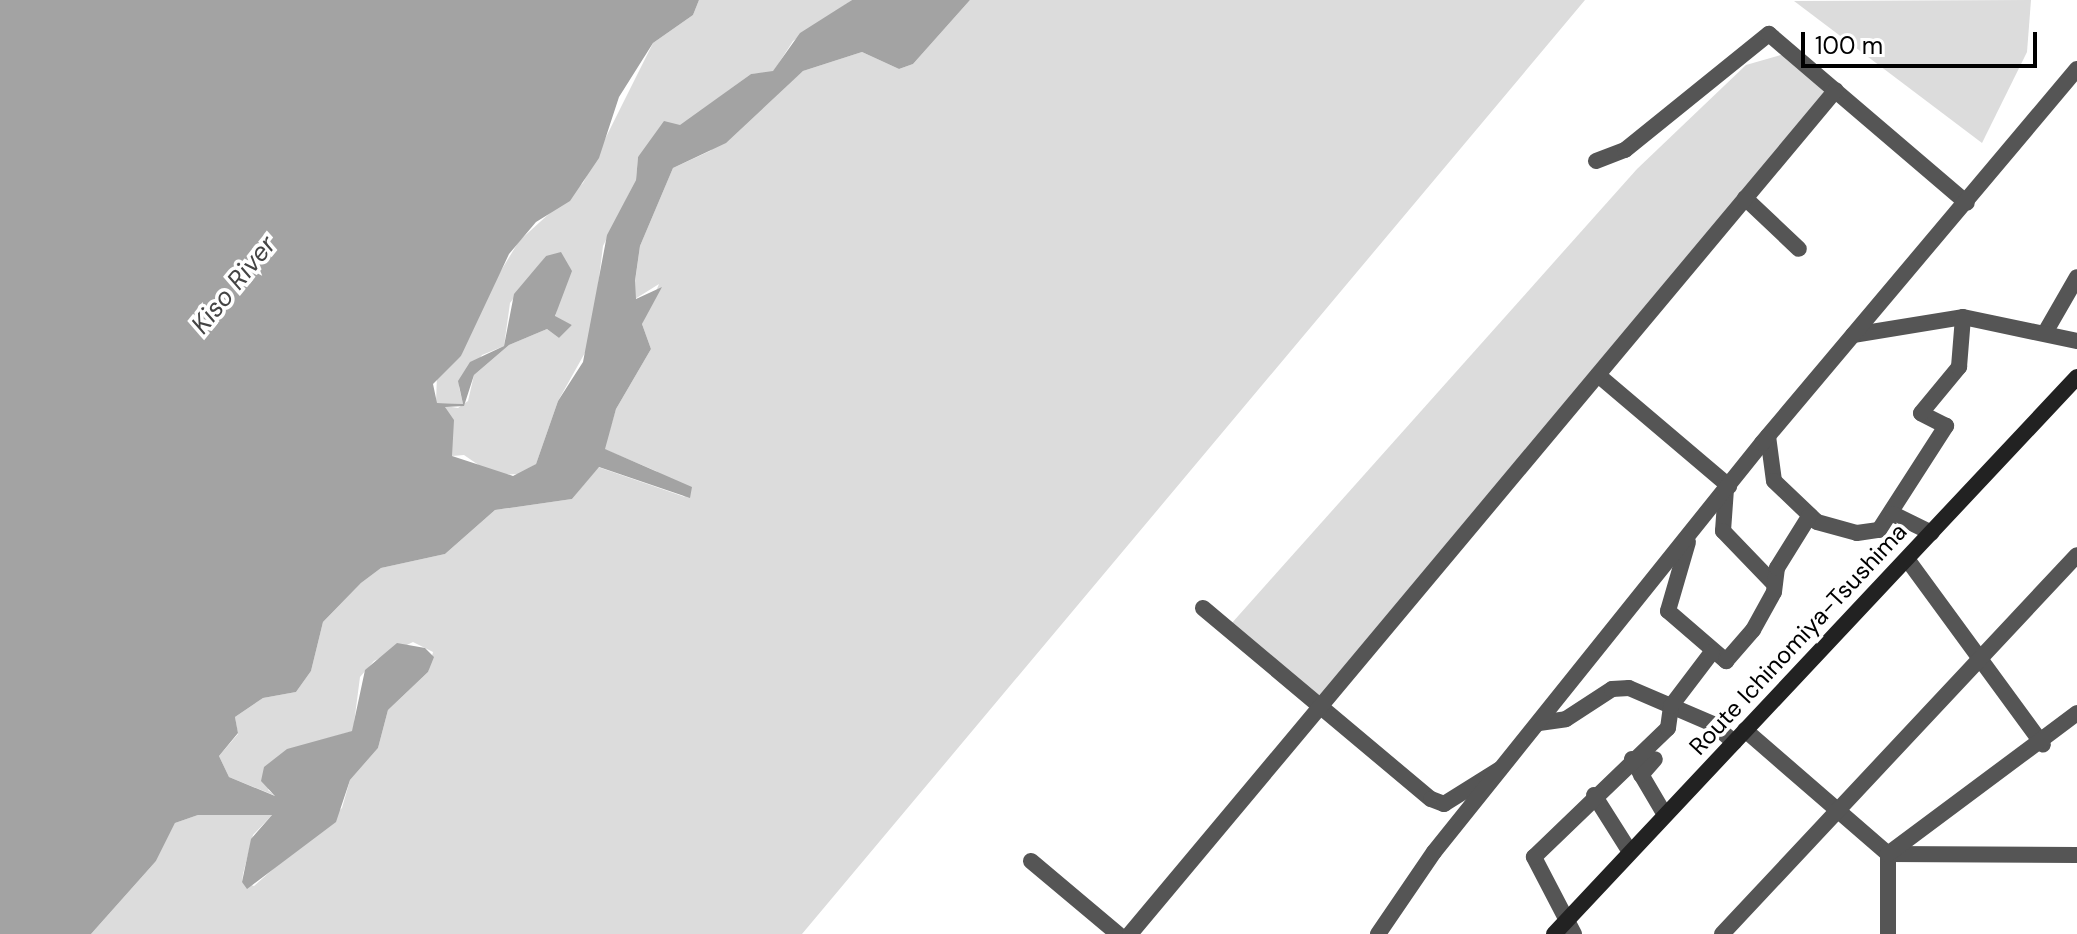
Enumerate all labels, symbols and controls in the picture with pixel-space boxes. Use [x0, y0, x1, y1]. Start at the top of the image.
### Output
scale bar [1805, 16, 2041, 66]
text: 100 m [1815, 30, 1883, 61]
water label: Kiso River [185, 230, 283, 340]
street label: Route Ichinomiya-Tsushima [1683, 517, 1913, 761]

